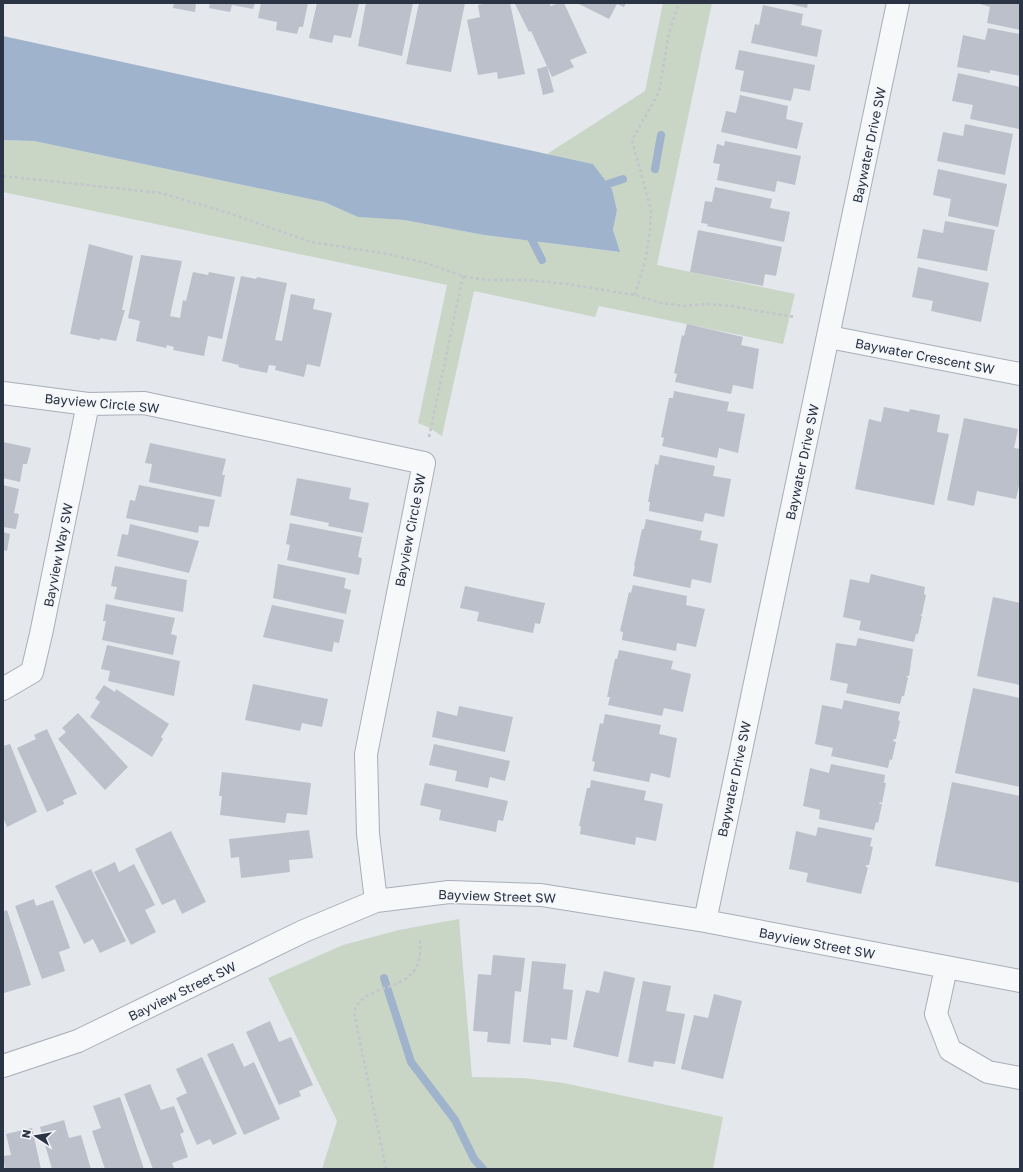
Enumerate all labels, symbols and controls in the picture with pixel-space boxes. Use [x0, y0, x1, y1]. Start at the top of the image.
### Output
street label: Baywater Drive SW [849, 85, 889, 204]
street label: Baywater Crescent SW [854, 335, 997, 377]
street label: Bayview Circle SW [44, 390, 161, 416]
street label: Baywater Drive SW [782, 402, 822, 521]
street label: Bayview Circle SW [391, 471, 429, 588]
street label: Bayview Way SW [40, 501, 76, 608]
street label: Baywater Drive SW [714, 719, 754, 838]
street label: Bayview Street SW [438, 886, 557, 906]
street label: Bayview Street SW [758, 924, 877, 962]
street label: Bayview Street SW [126, 958, 239, 1024]
north arrow [16, 1116, 56, 1156]
text: N [19, 1128, 33, 1139]

